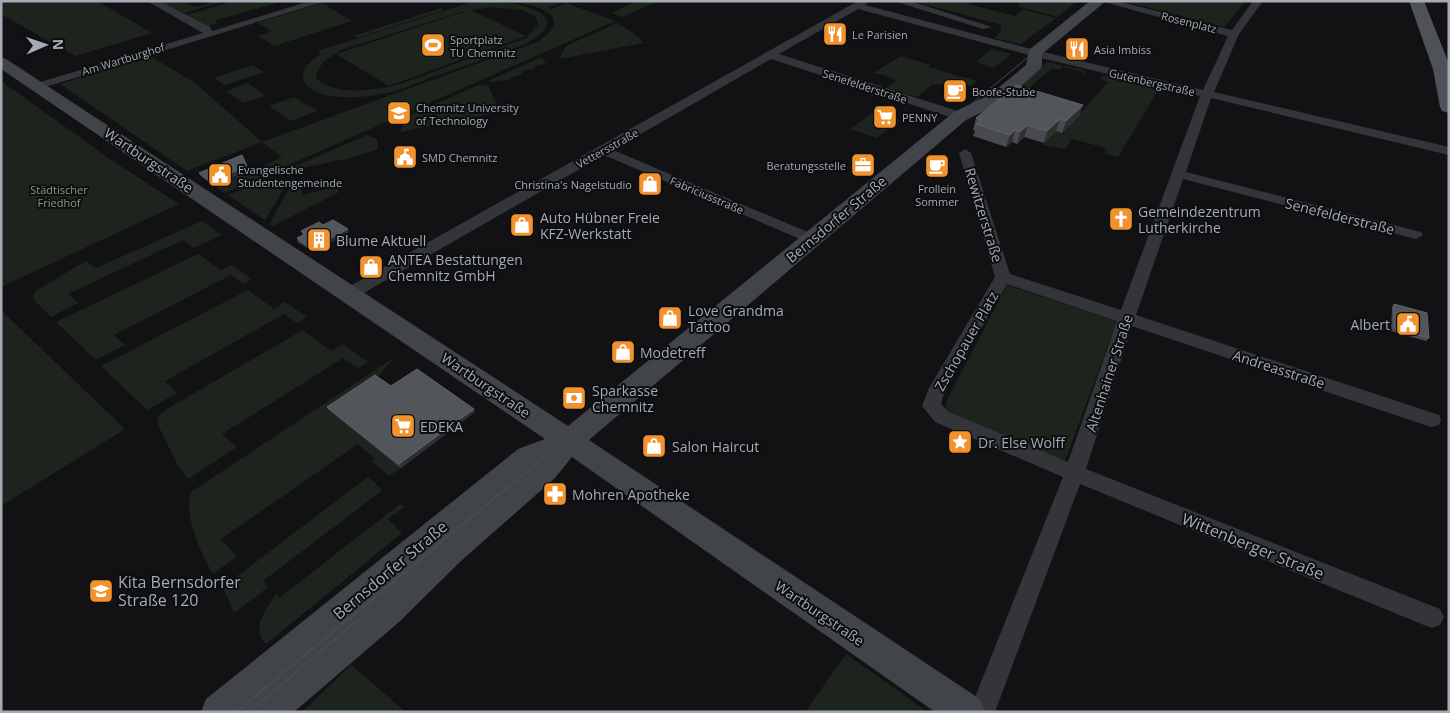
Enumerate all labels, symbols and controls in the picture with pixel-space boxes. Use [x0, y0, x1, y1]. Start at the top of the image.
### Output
street label: Rosenplatz [1160, 8, 1218, 36]
north arrow [20, 20, 70, 70]
restaurant icon: Le Parisien [822, 21, 848, 47]
place label: Le Parisien [852, 27, 908, 42]
sports icon: Sportplatz TU Chemnitz [420, 32, 446, 58]
place label: Sportplatz TU Chemnitz [450, 32, 516, 60]
restaurant icon: Asia Imbiss [1064, 36, 1090, 62]
text: N [49, 39, 68, 51]
street label: Am Wartburghof [80, 39, 167, 79]
place label: Asia Imbiss [1094, 42, 1151, 57]
street label: Senefelderstraße [821, 65, 909, 107]
street label: Gutenbergstraße [1108, 65, 1196, 99]
cafe icon: Boofe-Stube [942, 78, 968, 104]
place label: Boofe-Stube [972, 84, 1035, 99]
school or university icon: Chemnitz University of Technology [386, 100, 412, 126]
place label: Chemnitz University of Technology [416, 100, 519, 128]
supermarket icon: PENNY [872, 104, 898, 130]
place label: PENNY [902, 110, 938, 125]
street label: Wartburgstraße [101, 123, 197, 197]
street label: Vettersstraße [573, 125, 641, 171]
public building icon: SMD Chemnitz [392, 144, 418, 170]
place label: SMD Chemnitz [422, 150, 497, 165]
office icon: Beratungsstelle [850, 152, 876, 178]
cafe icon: Frollein Sommer [924, 153, 950, 179]
place label: Beratungsstelle [766, 158, 846, 173]
public building icon: Evangelische Studentengemeinde [207, 162, 233, 188]
place label: Evangelische Studentengemeinde [238, 162, 342, 190]
street label: Rewitzerstraße [961, 165, 1007, 265]
shop icon: Christina's Nagelstudio [637, 171, 663, 197]
street label: Bernsdorfer Straße [782, 171, 890, 267]
street label: Fabriciusstraße [668, 173, 746, 217]
place label: Christina's Nagelstudio [514, 177, 632, 192]
place label: Frollein Sommer [915, 181, 959, 209]
park label: Städtischer Friedhof [30, 182, 88, 210]
street label: Senefelderstraße [1283, 193, 1397, 239]
place label: Gemeindezentrum Lutherkirche [1138, 202, 1261, 237]
church icon: Gemeindezentrum Lutherkirche [1108, 206, 1134, 232]
place label: Auto Hübner Freie KFZ-Werkstatt [540, 208, 660, 243]
shop icon: Auto Hübner Freie KFZ-Werkstatt [509, 212, 535, 238]
building icon: Blume Aktuell [306, 227, 332, 253]
place label: Blume Aktuell [336, 231, 426, 250]
place label: ANTEA Bestattungen Chemnitz GmbH [388, 250, 523, 285]
shop icon: ANTEA Bestattungen Chemnitz GmbH [358, 254, 384, 280]
street label: Zschopauer Platz [930, 287, 1002, 394]
place label: Love Grandma Tattoo [688, 301, 784, 336]
shop icon: Love Grandma Tattoo [657, 305, 683, 331]
public building icon: Albert [1395, 311, 1421, 337]
street label: Altenhainer Straße [1081, 312, 1137, 434]
place label: Albert [1350, 315, 1390, 334]
shop icon: Modetreff [610, 339, 636, 365]
place label: Modetreff [640, 343, 707, 362]
street label: Andreasstraße [1231, 345, 1328, 393]
street label: Wartburgstraße [438, 348, 534, 422]
place label: Sparkasse Chemnitz [592, 381, 658, 416]
bank icon: Sparkasse Chemnitz [561, 385, 587, 411]
supermarket icon: EDEKA [390, 413, 416, 439]
place label: EDEKA [420, 417, 463, 436]
place icon: Dr. Else Wolff [947, 429, 973, 455]
shop icon: Salon Haircut [641, 433, 667, 459]
place label: Dr. Else Wolff [978, 433, 1067, 452]
place label: Salon Haircut [672, 437, 759, 456]
pharmacy icon: Mohren Apotheke [542, 481, 568, 507]
place label: Mohren Apotheke [572, 485, 690, 504]
street label: Wittenberger Straße [1179, 507, 1327, 585]
street label: Bernsdorfer Straße [328, 516, 452, 624]
place label: Kita Bernsdorfer Straße 120 [118, 571, 241, 611]
street label: Wartburgstraße [772, 576, 868, 650]
school or university icon: Kita Bernsdorfer Straße 120 [88, 578, 114, 604]

